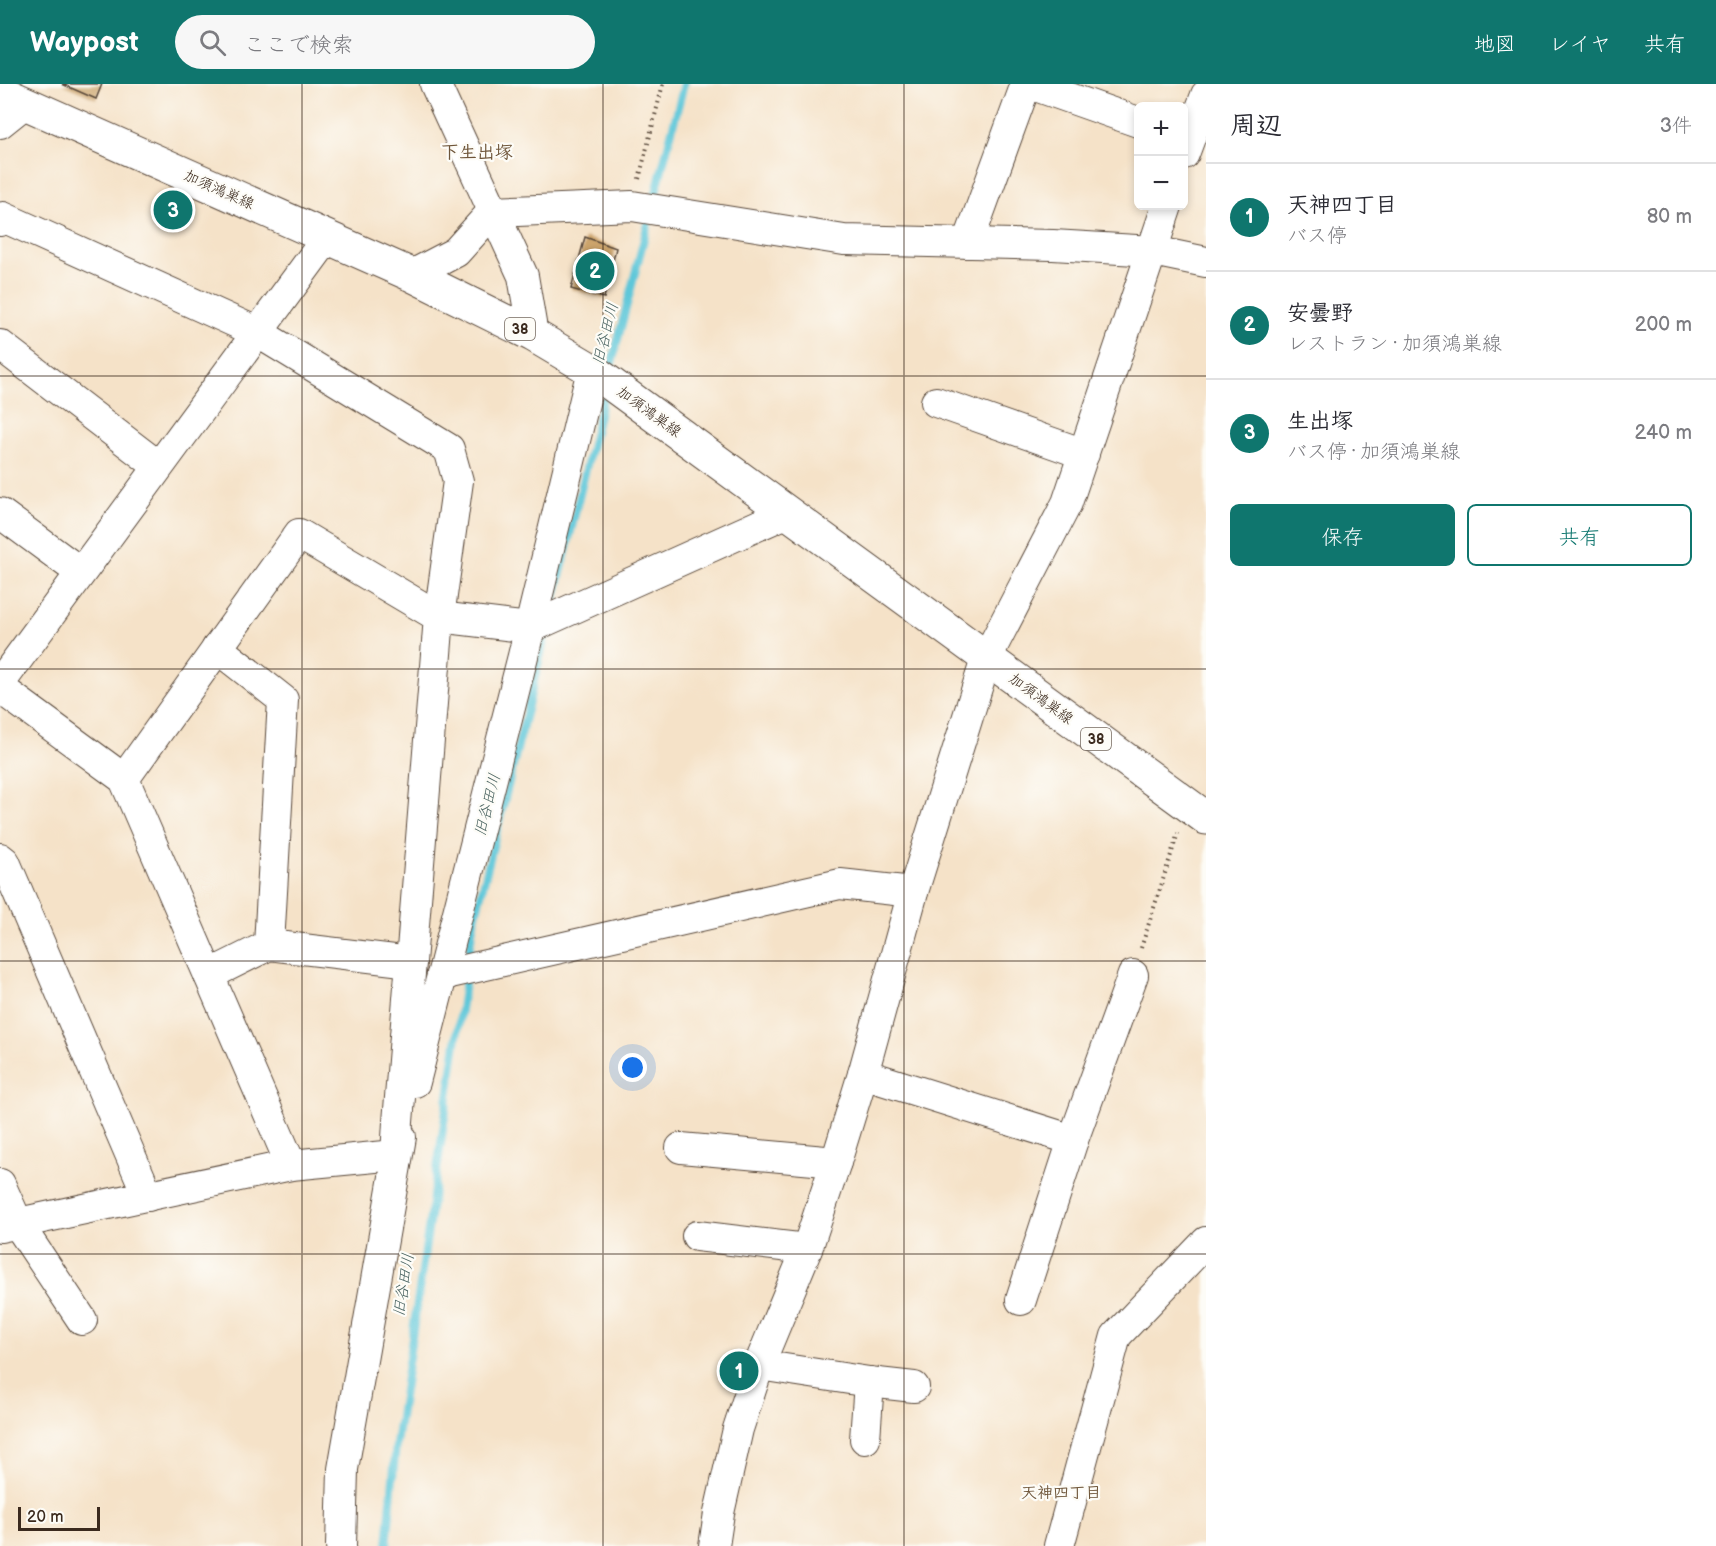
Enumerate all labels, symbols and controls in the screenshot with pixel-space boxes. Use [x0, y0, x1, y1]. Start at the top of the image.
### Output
search box [175, 15, 595, 69]
text: Waypost [30, 26, 139, 59]
icon: search [196, 26, 229, 59]
text: ここで検索 [244, 32, 354, 59]
text: 地図 [1474, 32, 1516, 57]
text: レイヤ [1549, 32, 1611, 57]
text: 共有 [1644, 32, 1686, 57]
map controls [1134, 102, 1188, 210]
button: + [1134, 102, 1188, 156]
text: 周辺 [1230, 111, 1282, 142]
text: 3件 [1660, 114, 1692, 138]
district label: 下生出塚 [441, 142, 513, 163]
button: − [1134, 156, 1188, 210]
street label: 加須鴻巣線 [181, 166, 257, 214]
pin: 3 [154, 188, 192, 232]
text: 天神四丁目 [1287, 192, 1397, 219]
text: 1 [1245, 205, 1254, 229]
text: 80 m [1647, 205, 1692, 229]
text: バス停 [1287, 224, 1347, 248]
pin: 2 [576, 248, 614, 294]
text: 安曇野 [1287, 300, 1353, 327]
water label: 旧谷田川 [589, 301, 623, 367]
text: 2 [1244, 313, 1255, 337]
text: 200 m [1635, 313, 1692, 337]
road number: 38 [505, 318, 535, 340]
text: レストラン · 加須鴻巣線 [1287, 332, 1502, 356]
street label: 加須鴻巣線 [613, 382, 685, 442]
text: 生出塚 [1287, 408, 1353, 435]
text: 3 [1244, 421, 1255, 445]
text: 240 m [1635, 421, 1692, 445]
text: バス停 · 加須鴻巣線 [1287, 440, 1460, 464]
button: 保存 [1230, 504, 1455, 566]
button: 共有 [1467, 504, 1692, 566]
street label: 加須鴻巣線 [1005, 669, 1077, 729]
road number: 38 [1081, 728, 1111, 750]
water label: 旧谷田川 [471, 772, 505, 838]
your location [618, 1053, 647, 1082]
water label: 旧谷田川 [390, 1252, 418, 1318]
pin: 1 [720, 1348, 758, 1394]
district label: 天神四丁目 [1021, 1484, 1101, 1503]
scale bar [18, 1504, 100, 1532]
text: 20 m [27, 1508, 63, 1527]

